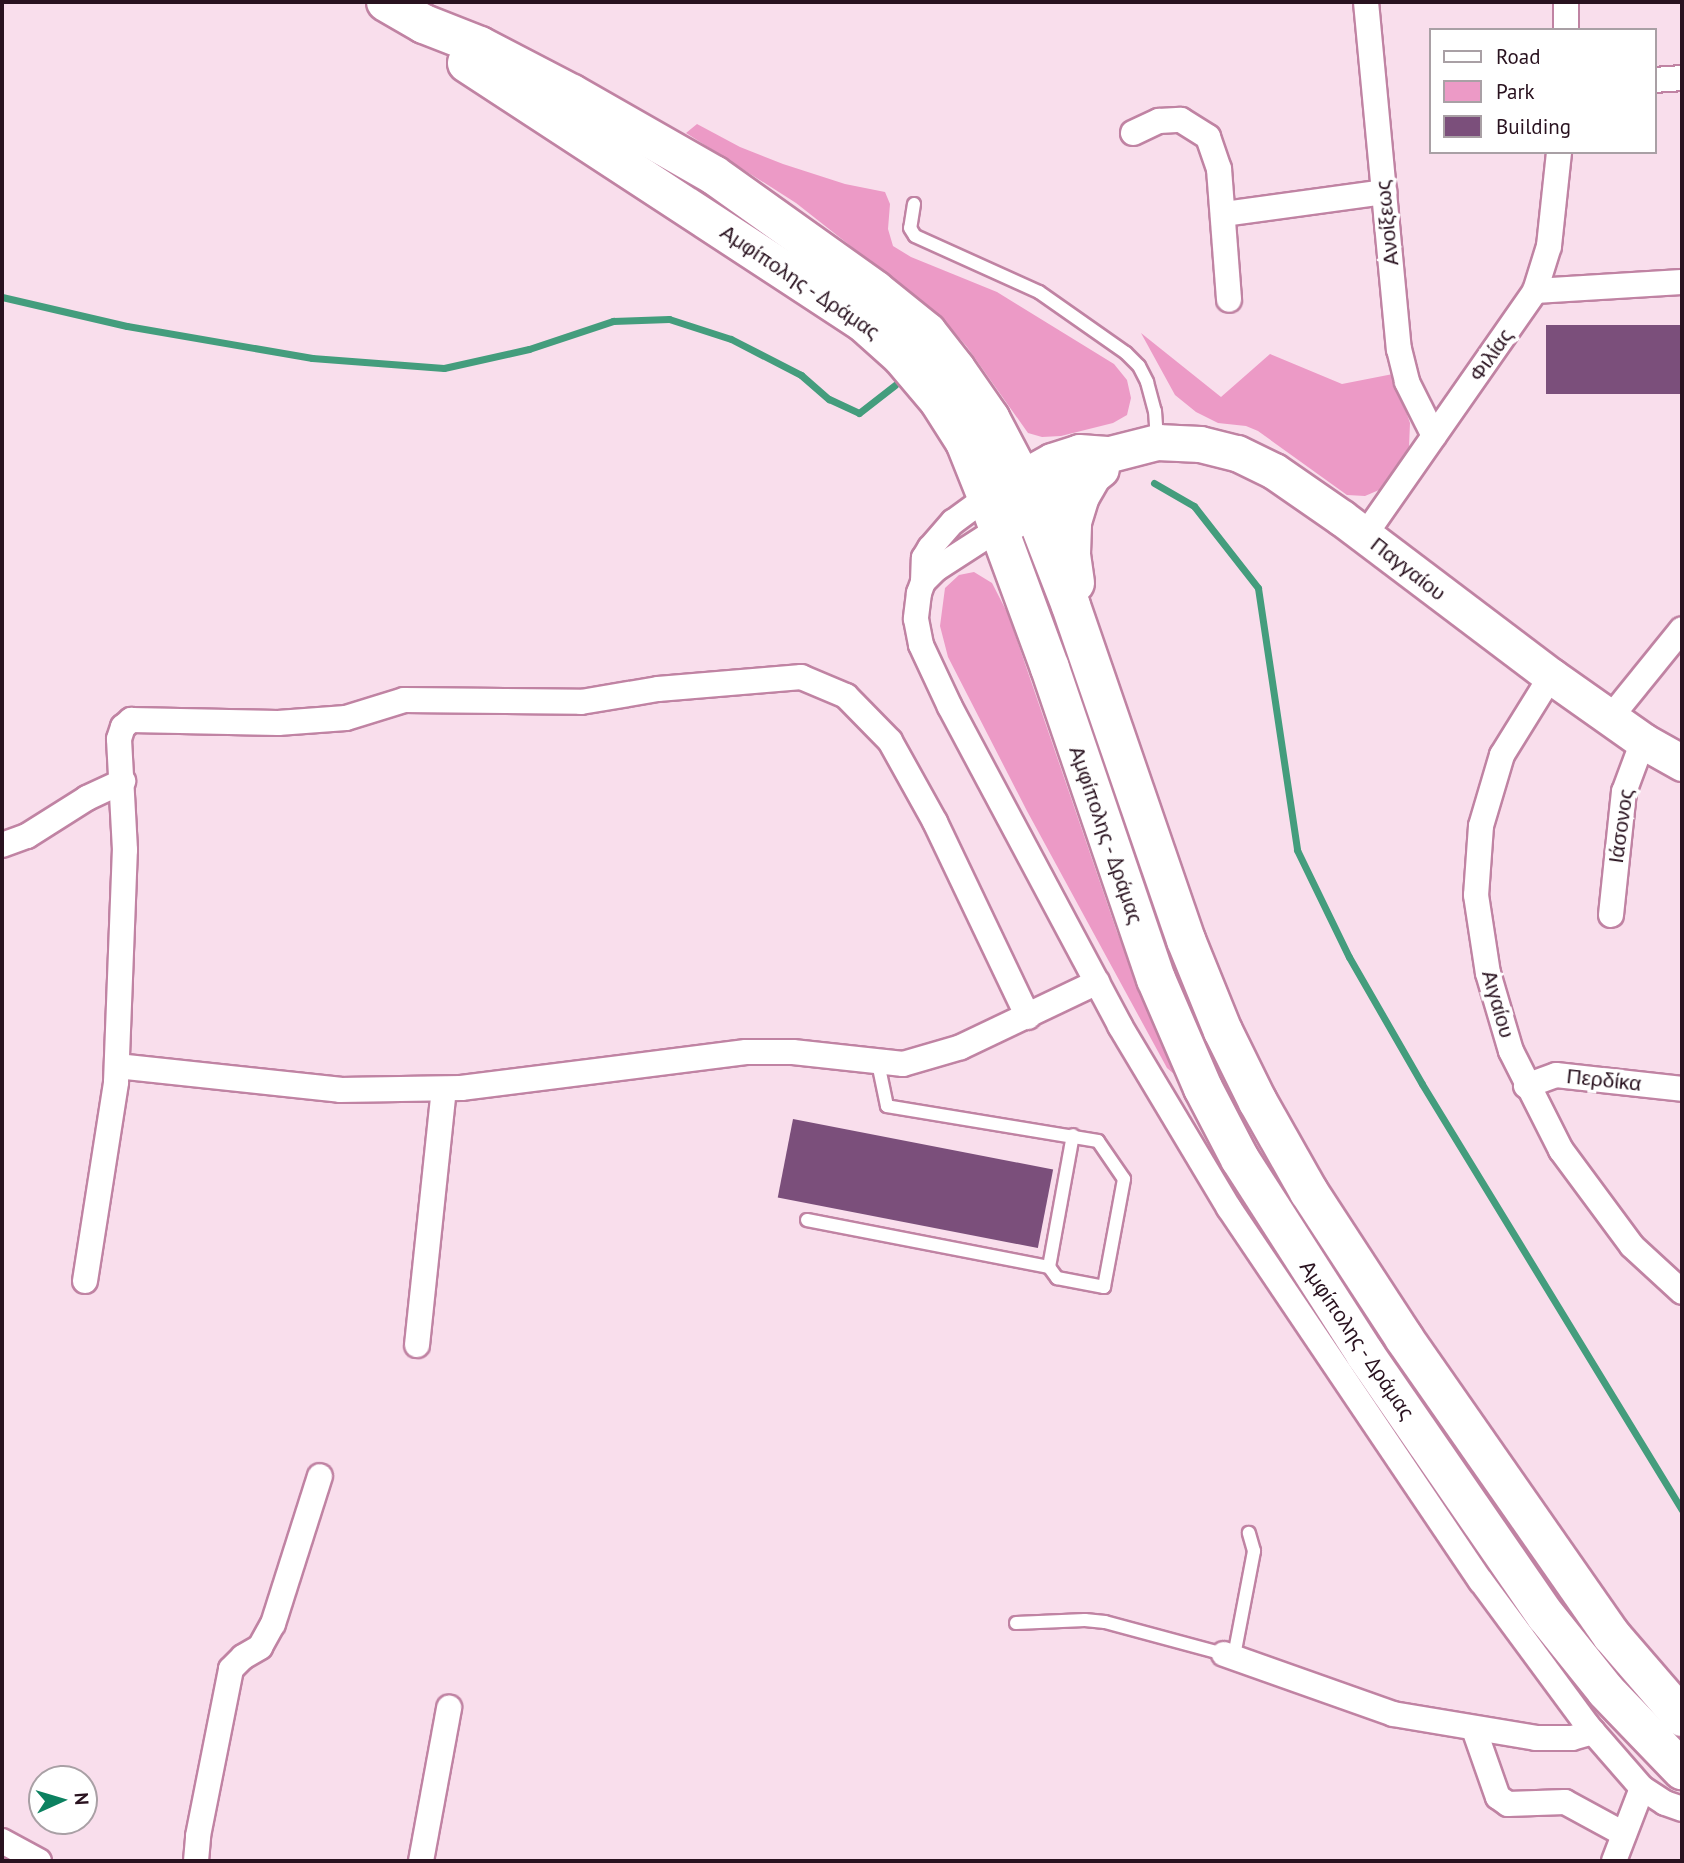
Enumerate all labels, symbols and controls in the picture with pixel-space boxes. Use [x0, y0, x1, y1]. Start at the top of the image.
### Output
legend [1428, 28, 1656, 154]
text: Road [1496, 43, 1540, 70]
text: Park [1496, 78, 1535, 105]
text: Building [1496, 113, 1571, 140]
street label: Ανοίξεως [1370, 179, 1404, 267]
street label: Αμφίπολης - Δράμας [714, 218, 886, 346]
street label: Φιλίας [1464, 324, 1518, 386]
street label: Παγγαίου [1365, 532, 1451, 606]
street label: Αμφίπολης - Δράμας [1063, 741, 1149, 929]
street label: Ιάσονος [1603, 787, 1639, 865]
street label: Αιγαίου [1476, 967, 1520, 1041]
street label: Περδίκα [1565, 1064, 1643, 1096]
street label: Αμφίπολης - Δράμας [1293, 1254, 1421, 1426]
north arrow [28, 1765, 98, 1835]
text: N [70, 1792, 94, 1806]

